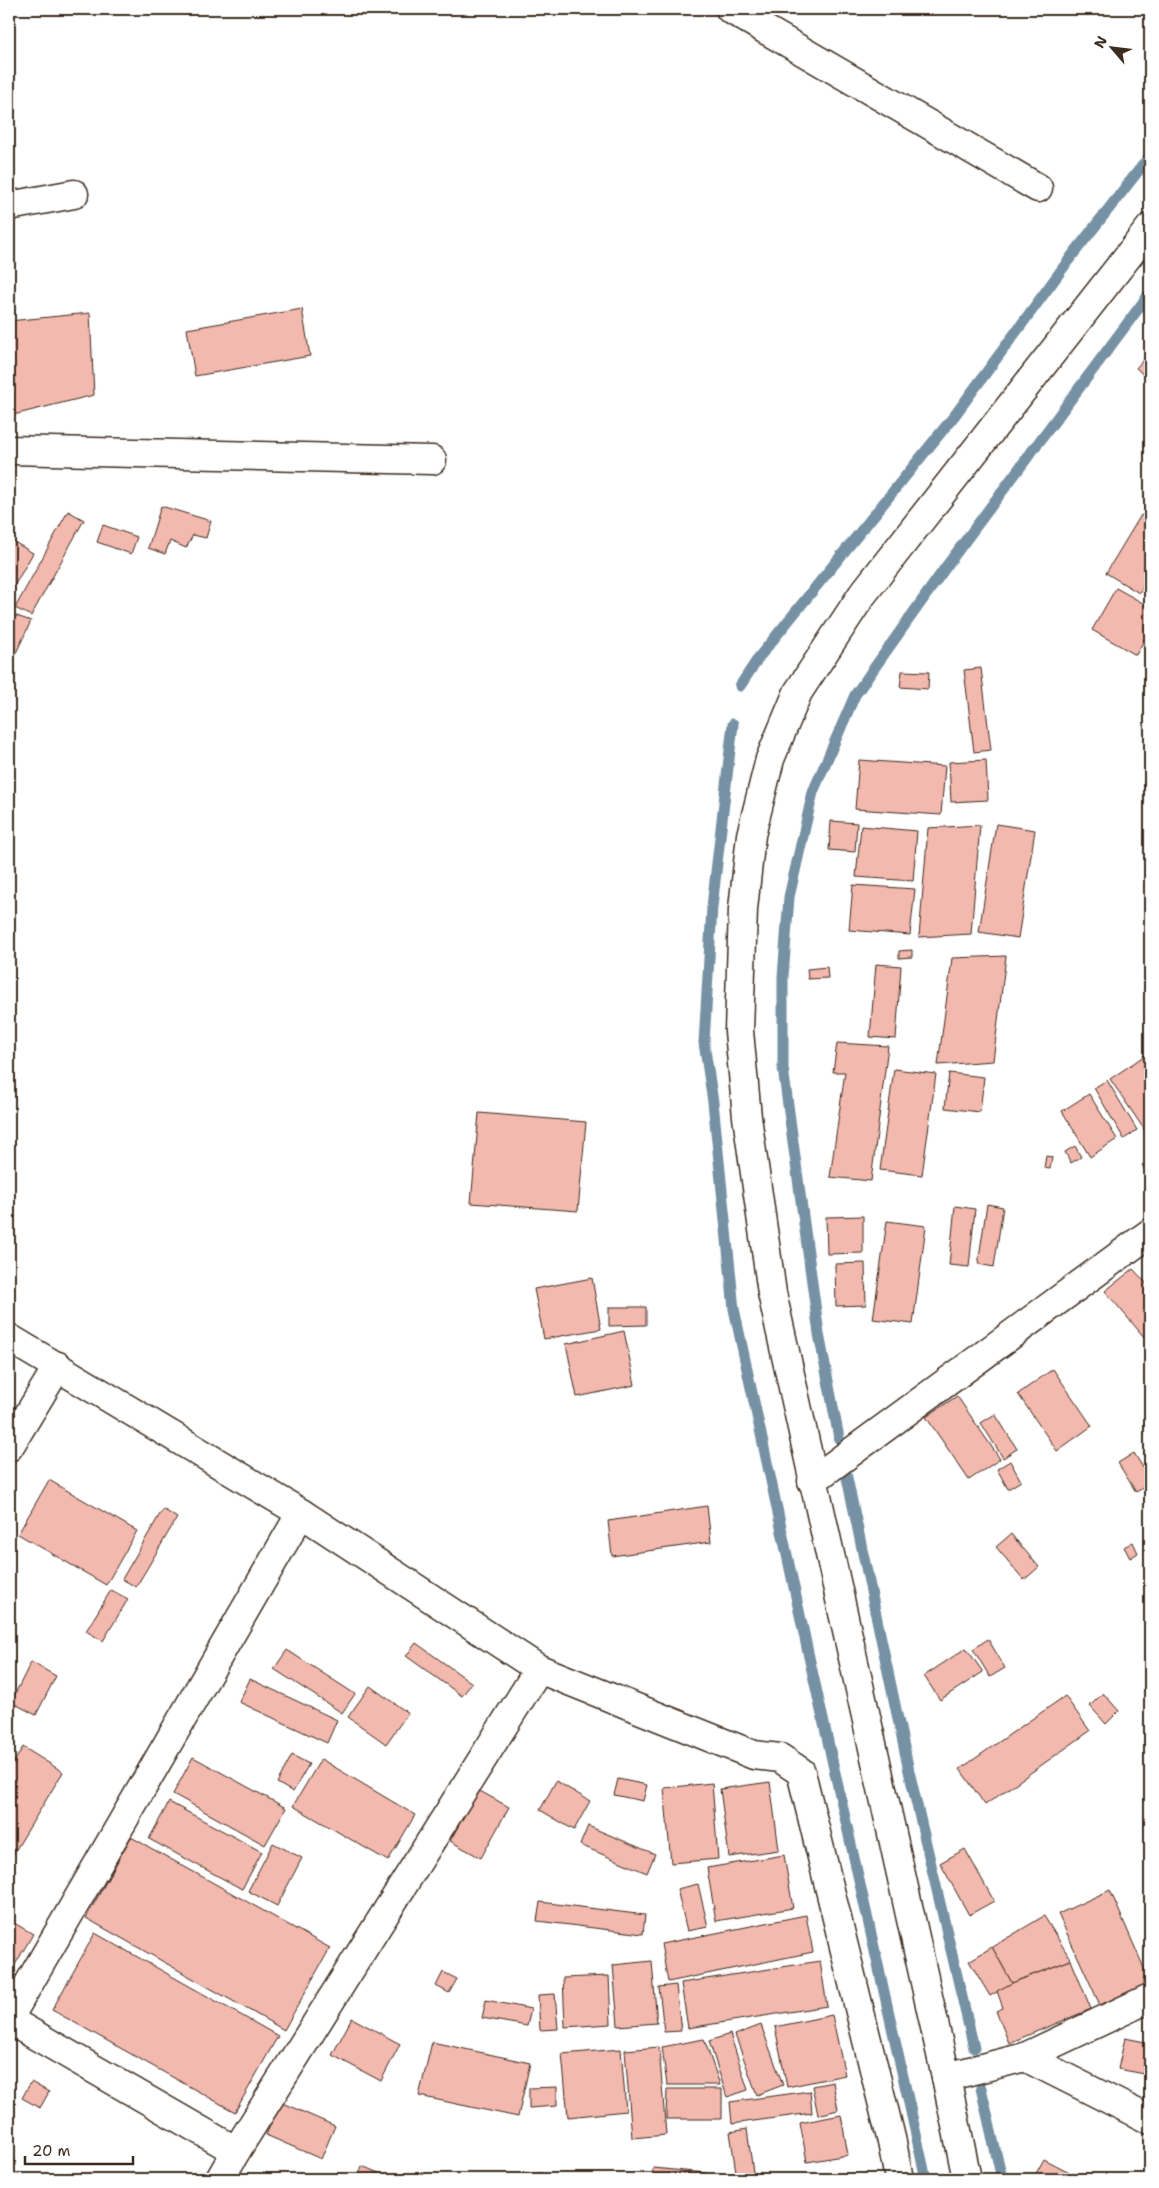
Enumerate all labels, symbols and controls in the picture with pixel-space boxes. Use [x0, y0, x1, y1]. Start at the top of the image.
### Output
north arrow [1086, 22, 1136, 72]
text: N [1090, 33, 1111, 51]
scale bar [25, 2133, 132, 2165]
text: 20 m [32, 2141, 71, 2161]

